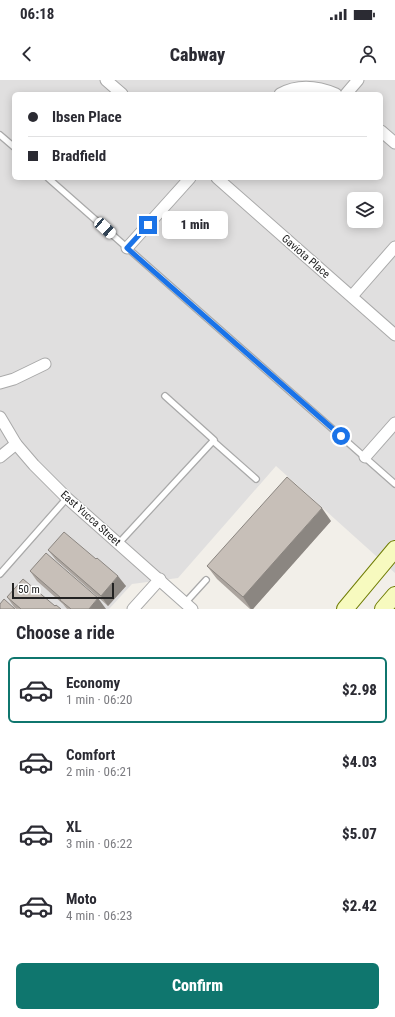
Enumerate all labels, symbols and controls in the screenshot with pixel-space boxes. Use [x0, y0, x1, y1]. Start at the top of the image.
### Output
text: 06:18 [20, 5, 54, 23]
icon: back [16, 43, 38, 65]
icon: person [357, 43, 379, 65]
text: Cabway [170, 44, 225, 65]
text: Ibsen Place [52, 108, 122, 126]
text: Bradfield [52, 147, 106, 165]
map controls [347, 192, 383, 228]
button: layers [347, 192, 383, 228]
callout: 1 min [162, 211, 228, 239]
car [92, 216, 118, 240]
route end [139, 216, 157, 234]
text: 1 min [181, 217, 209, 232]
street label: Gaviota Place [279, 232, 332, 281]
route start [332, 427, 350, 445]
street label: East Yucca Street [58, 488, 123, 549]
scale bar [12, 581, 114, 600]
text: 50 m [18, 583, 40, 596]
text: Choose a ride [16, 622, 115, 643]
icon: car [18, 672, 54, 708]
text: Economy [66, 674, 120, 692]
text: $2.98 [342, 681, 377, 699]
text: 1 min · 06:20 [66, 692, 132, 707]
icon: car [18, 744, 54, 780]
text: Comfort [66, 746, 115, 764]
text: $4.03 [342, 753, 377, 771]
text: 2 min · 06:21 [66, 764, 132, 779]
icon: car [18, 816, 54, 852]
text: XL [66, 818, 82, 836]
text: $5.07 [342, 825, 377, 843]
text: 3 min · 06:22 [66, 836, 132, 851]
icon: car [18, 888, 54, 924]
text: Moto [66, 890, 97, 908]
text: $2.42 [342, 897, 377, 915]
text: 4 min · 06:23 [66, 908, 132, 923]
button: Confirm [16, 963, 379, 1009]

